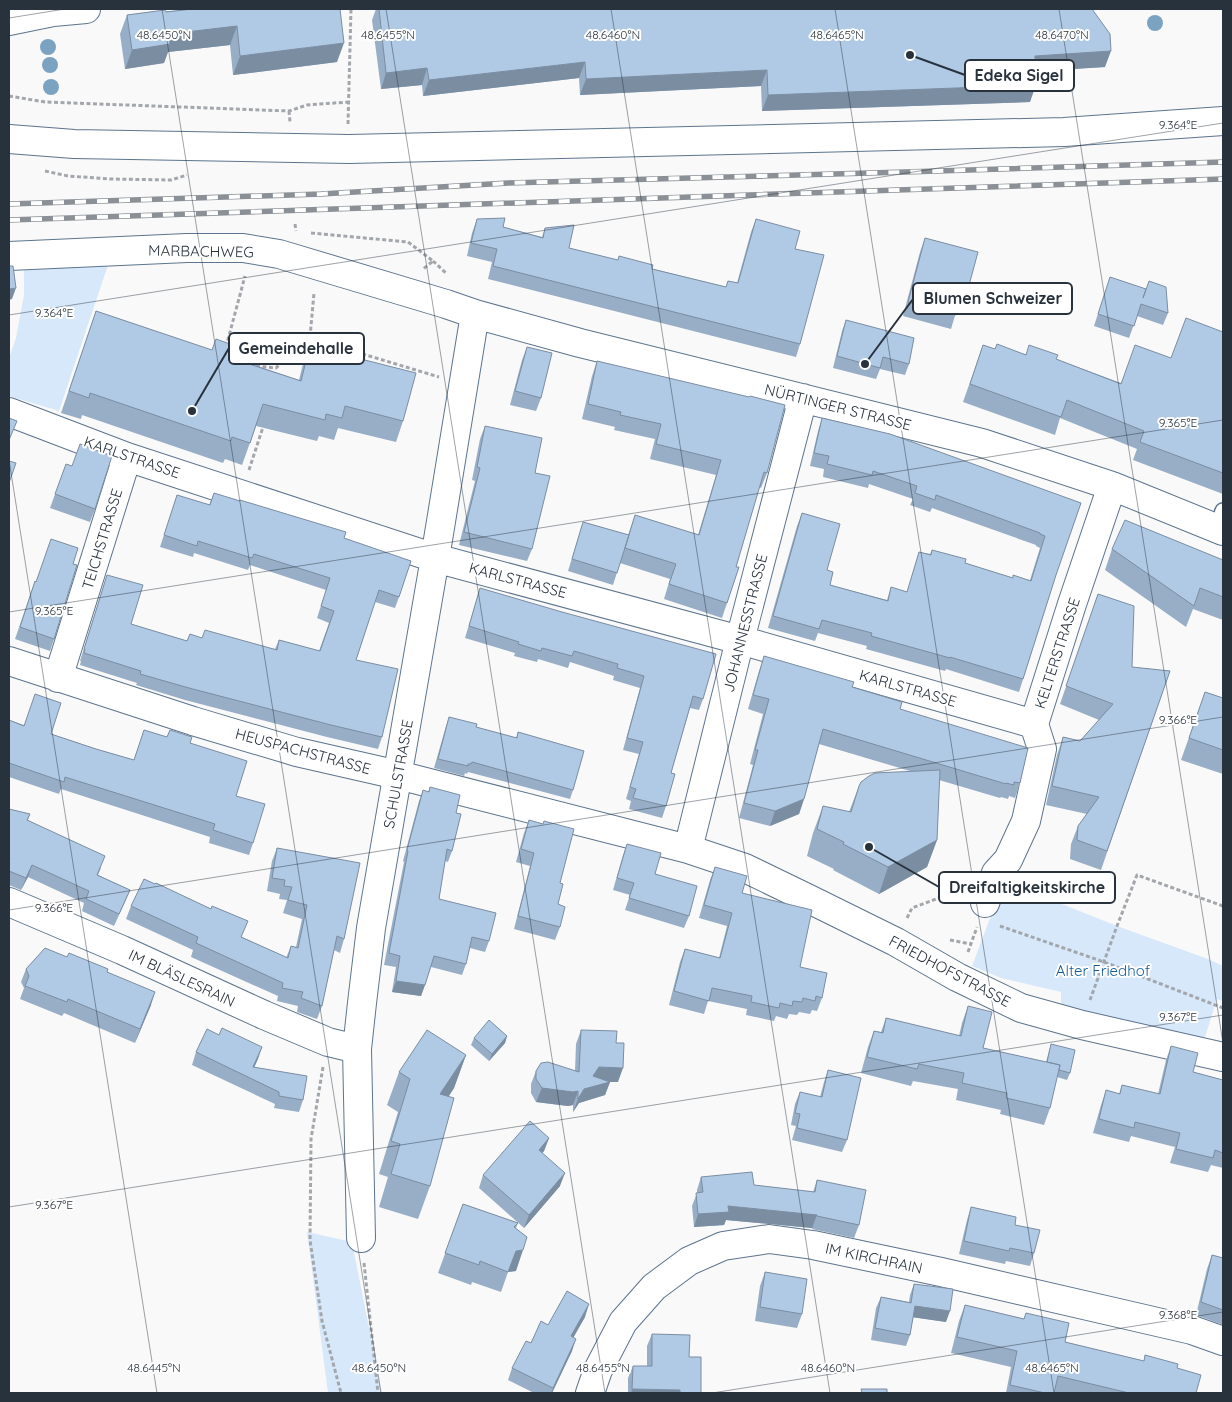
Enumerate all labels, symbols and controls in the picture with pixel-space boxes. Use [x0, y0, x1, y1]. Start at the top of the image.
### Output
text: 48.6450°N [137, 27, 191, 42]
text: 48.6455°N [361, 27, 415, 42]
text: 48.6460°N [586, 27, 640, 42]
text: 48.6465°N [810, 27, 864, 42]
text: 48.6470°N [1035, 27, 1089, 42]
callout: Edeka Sigel [965, 60, 1074, 91]
text: Edeka Sigel [974, 65, 1064, 85]
text: 9.364°E [1159, 117, 1197, 132]
street label: MARBACHWEG [148, 241, 254, 261]
callout: Blumen Schweizer [913, 283, 1072, 314]
text: Blumen Schweizer [924, 288, 1063, 308]
text: 9.364°E [35, 305, 73, 320]
callout: Gemeindehalle [229, 333, 364, 364]
text: Gemeindehalle [239, 338, 353, 358]
street label: NÜRTINGER STRASSE [762, 380, 914, 434]
text: 9.365°E [1159, 415, 1197, 430]
street label: KARLSTRASSE [81, 432, 183, 482]
street label: TEICHSTRASSE [78, 486, 126, 592]
street label: JOHANNESSTRASSE [719, 552, 771, 694]
street label: KARLSTRASSE [467, 558, 569, 602]
street label: KELTERSTRASSE [1030, 595, 1084, 711]
text: 9.365°E [35, 603, 73, 618]
street label: KARLSTRASSE [857, 665, 959, 711]
text: 9.366°E [1159, 712, 1197, 727]
street label: SCHULSTRASSE [379, 718, 417, 830]
street label: HEUSPACHSTRASSE [233, 724, 373, 778]
callout: Dreifaltigkeitskirche [939, 872, 1115, 903]
text: Dreifaltigkeitskirche [949, 877, 1105, 897]
text: 9.366°E [35, 900, 73, 915]
street label: FRIEDHOFSTRASSE [886, 931, 1014, 1011]
street label: IM BLÄSLESRAIN [126, 945, 238, 1011]
park label: Alter Friedhof [1056, 961, 1151, 980]
text: 9.367°E [1159, 1009, 1197, 1024]
text: 9.367°E [35, 1197, 73, 1212]
street label: IM KIRCHRAIN [824, 1238, 924, 1278]
text: 9.368°E [1159, 1307, 1197, 1322]
text: 48.6445°N [127, 1360, 181, 1375]
text: 48.6450°N [352, 1360, 406, 1375]
text: 48.6455°N [576, 1360, 630, 1375]
text: 48.6460°N [801, 1360, 855, 1375]
text: 48.6465°N [1025, 1360, 1079, 1375]

